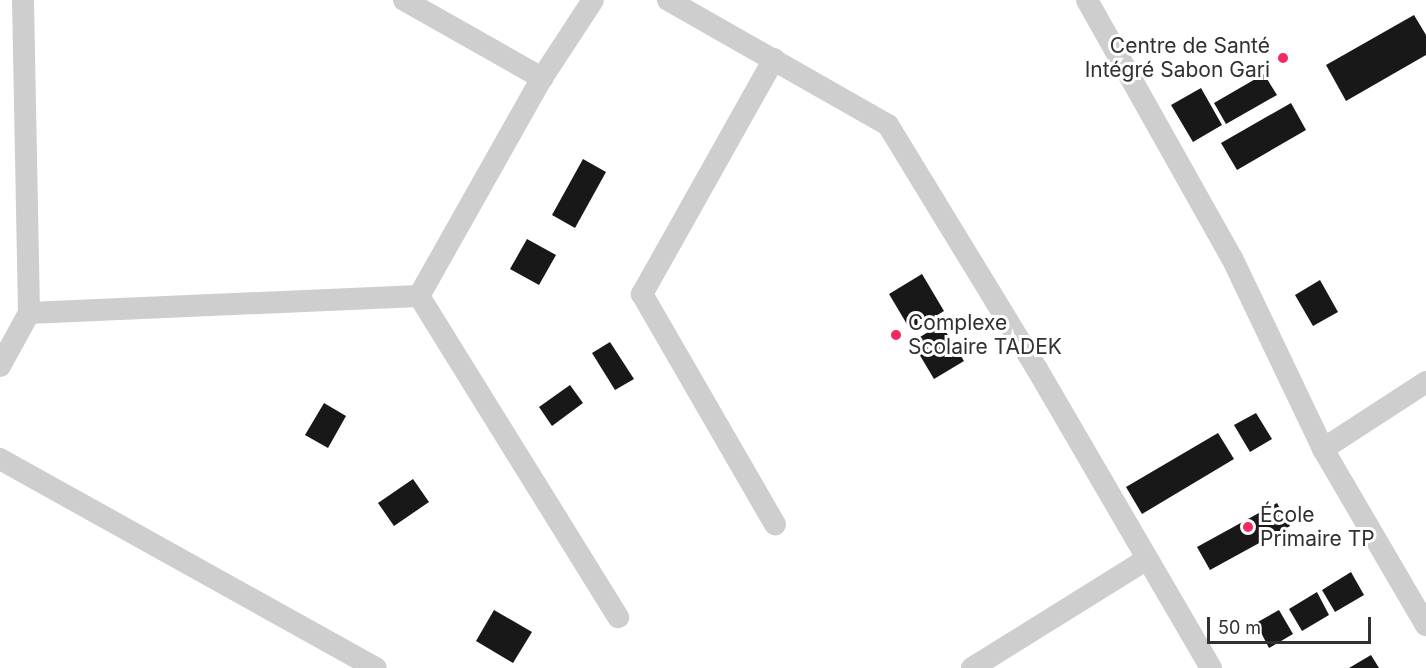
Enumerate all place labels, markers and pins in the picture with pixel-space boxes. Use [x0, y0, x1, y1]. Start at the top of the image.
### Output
place label: Centre de Santé Intégré Sabon Gari [1085, 33, 1270, 83]
marker: Centre de Santé Intégré Sabon Gari [1274, 49, 1292, 67]
place label: Complexe Scolaire TADEK [908, 310, 1062, 360]
marker: Complexe Scolaire TADEK [889, 328, 903, 342]
place label: École Primaire TP [1260, 502, 1375, 552]
marker: École Primaire TP [1241, 520, 1255, 534]

